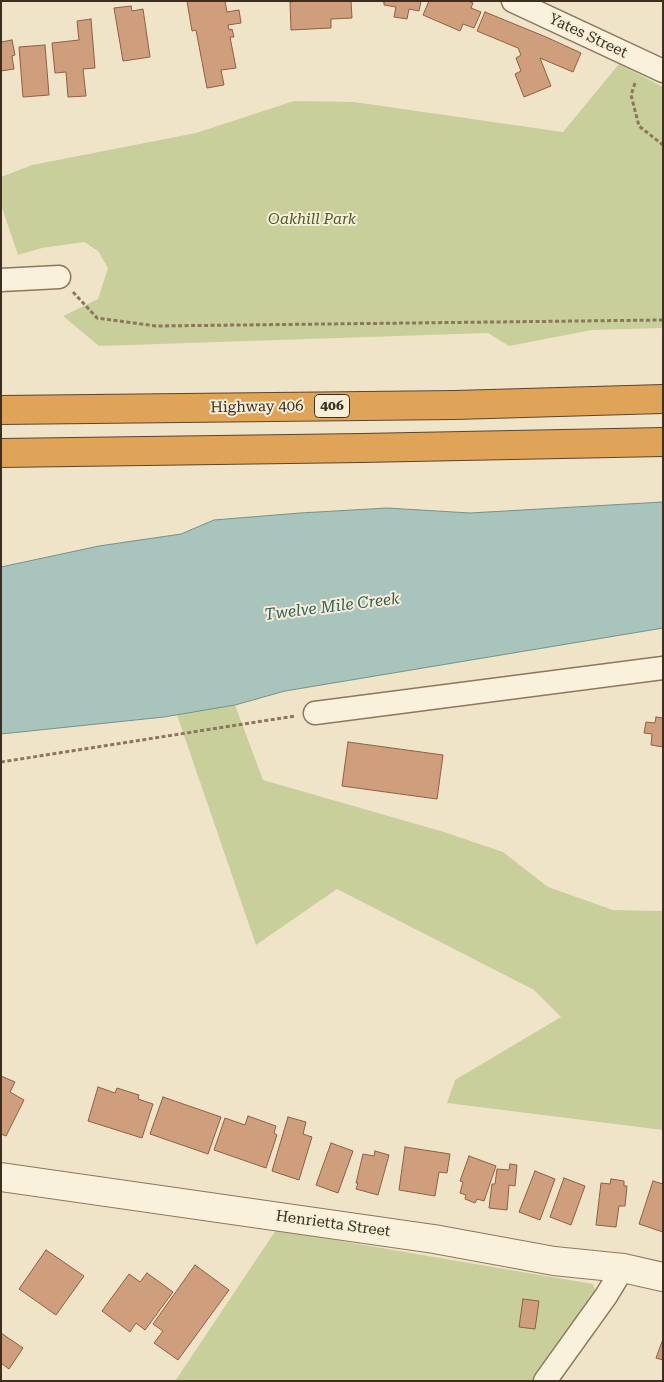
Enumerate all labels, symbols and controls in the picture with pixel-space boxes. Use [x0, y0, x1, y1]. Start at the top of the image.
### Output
street label: Yates Street [546, 10, 630, 62]
park label: Oakhill Park [268, 211, 356, 229]
road number: 406 [314, 394, 350, 418]
street label: Highway 406 [210, 397, 304, 417]
water label: Twelve Mile Creek [263, 589, 401, 625]
street label: Henrietta Street [274, 1207, 392, 1241]

